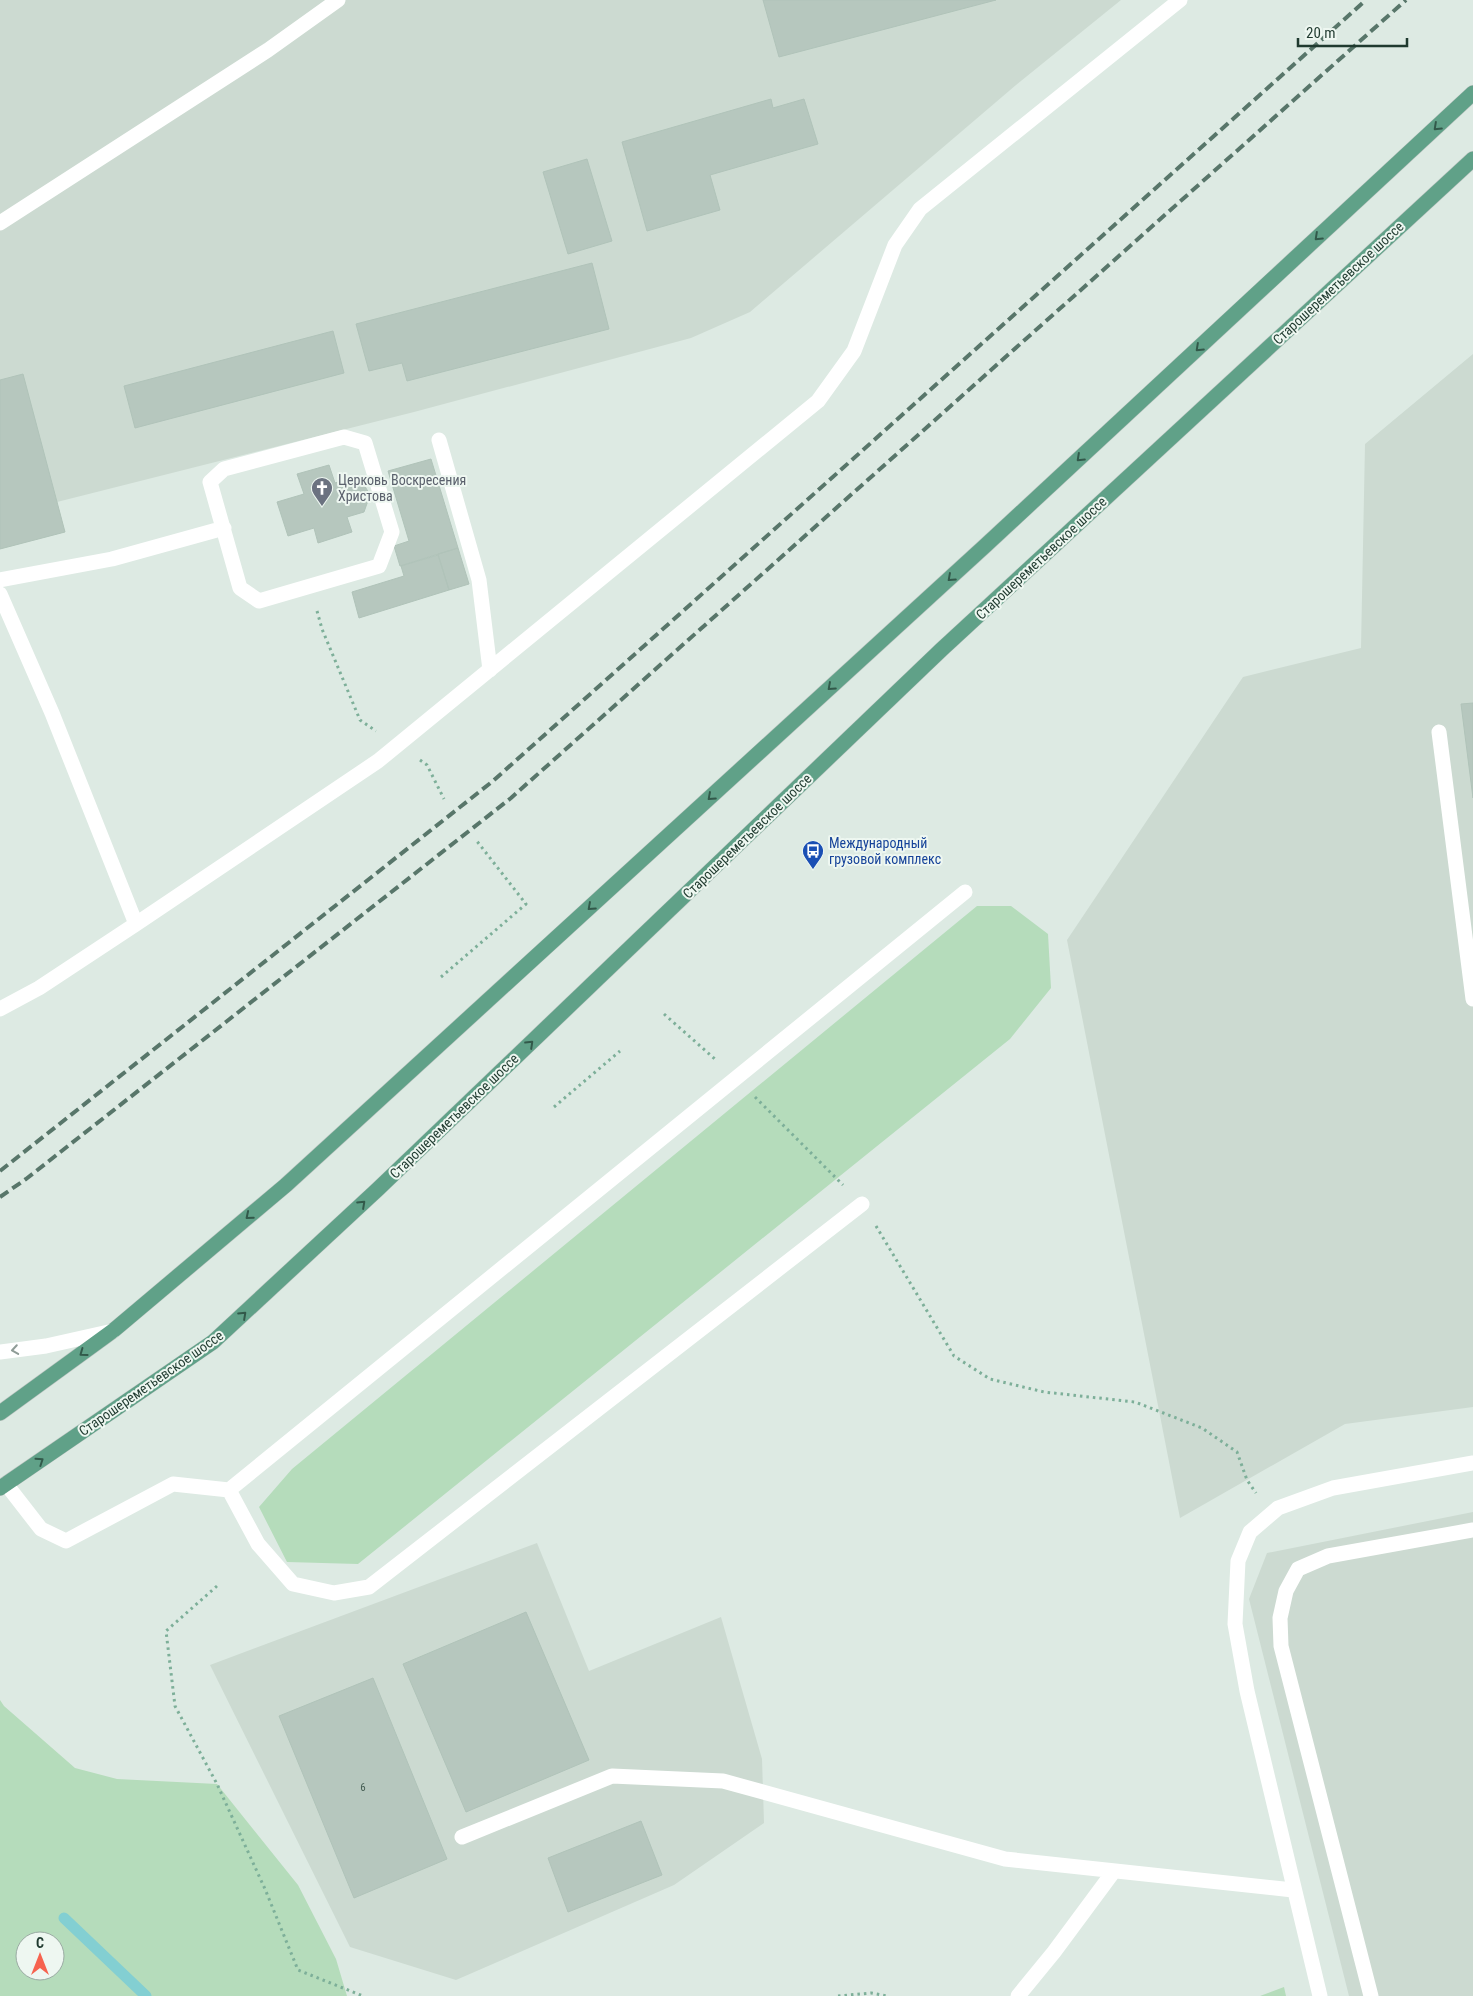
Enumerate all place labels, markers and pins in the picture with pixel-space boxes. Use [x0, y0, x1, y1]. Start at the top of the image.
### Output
place label: Церковь Воскресения Христова [338, 472, 466, 504]
church icon: Церковь Воскресения Христова [310, 476, 334, 507]
place label: Международный грузовой комплекс [829, 835, 941, 867]
bus stop icon: Международный грузовой комплекс [801, 839, 825, 870]

